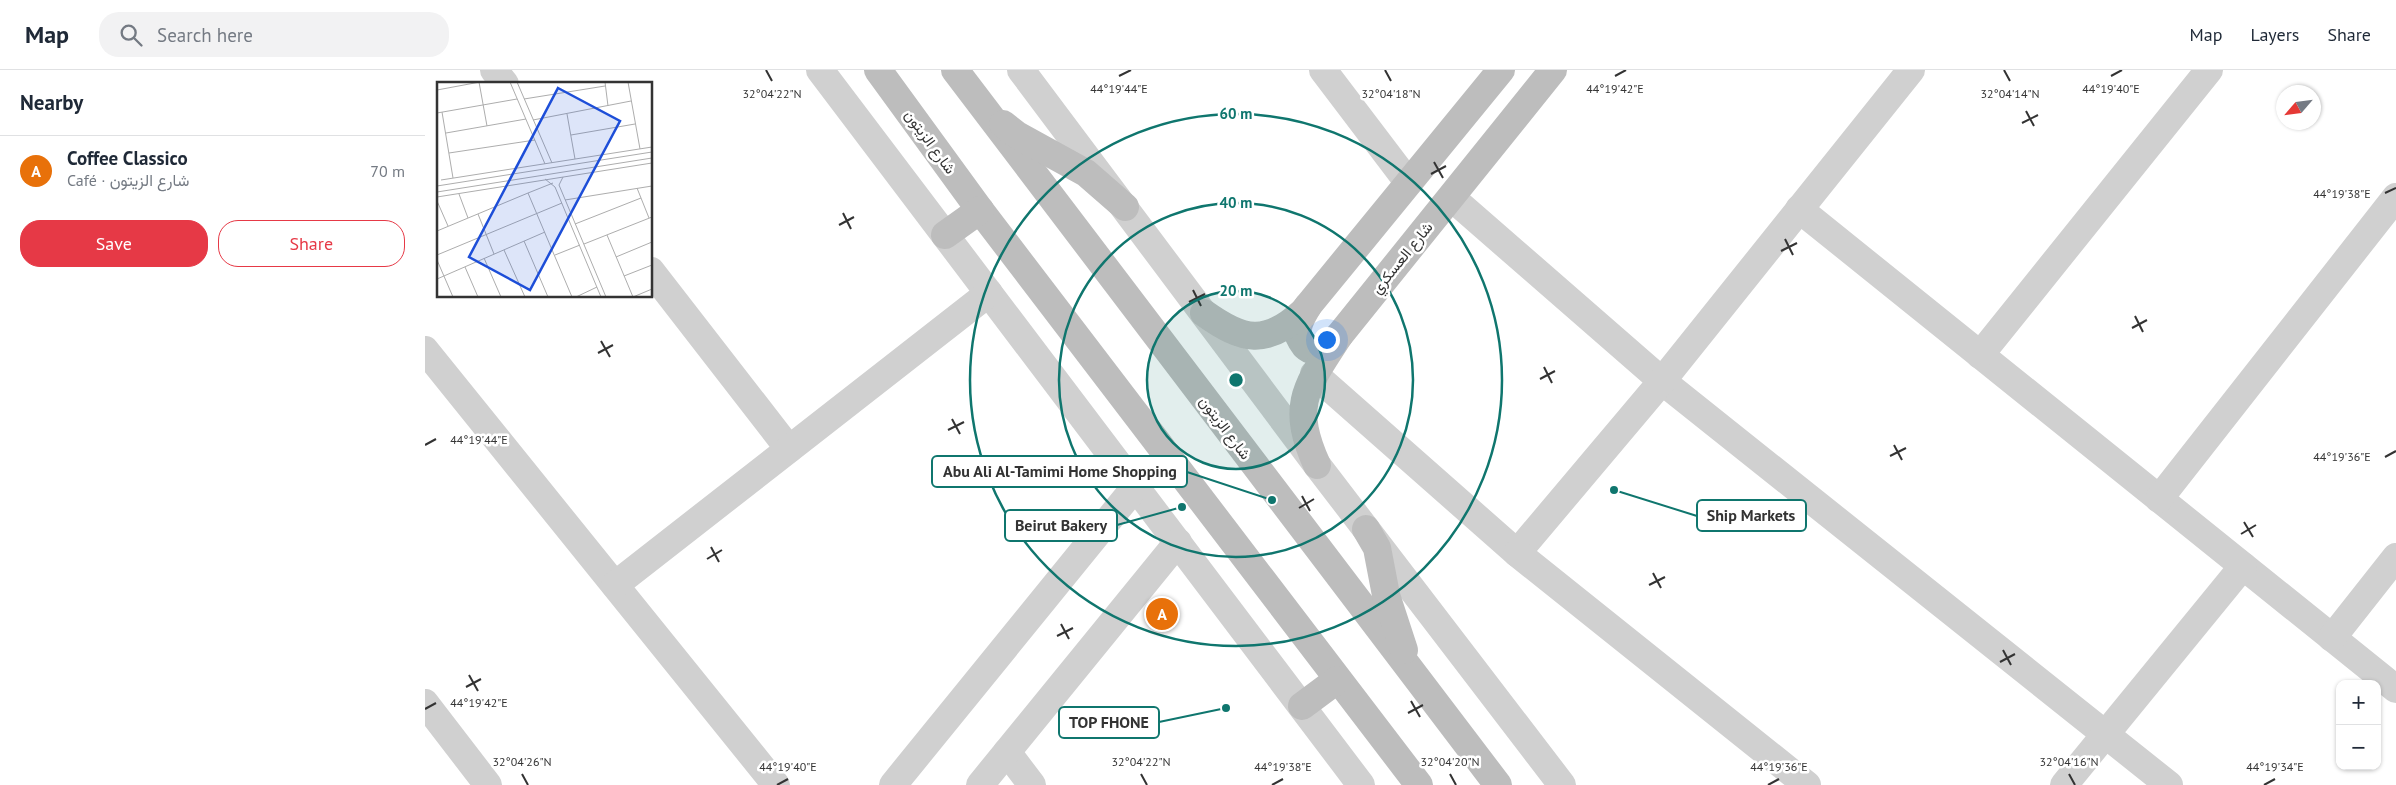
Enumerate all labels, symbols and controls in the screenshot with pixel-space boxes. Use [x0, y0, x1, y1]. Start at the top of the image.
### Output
search box [99, 12, 449, 57]
text: Map [25, 19, 69, 50]
icon: search [117, 21, 145, 49]
text: Search here [157, 23, 253, 47]
text: Map [2190, 23, 2222, 46]
text: Layers [2250, 23, 2299, 46]
text: Share [2327, 23, 2371, 46]
text: 44°19'44"E [1090, 81, 1148, 96]
text: 44°19'42"E [1586, 81, 1644, 96]
text: 44°19'40"E [2082, 81, 2140, 96]
inset map [437, 82, 653, 298]
north arrow [2276, 85, 2321, 130]
text: 32°04'22"N [742, 86, 802, 101]
text: 32°04'18"N [1361, 86, 1421, 101]
text: 32°04'14"N [1980, 86, 2040, 101]
text: Nearby [20, 89, 83, 116]
text: 60 m [1220, 104, 1252, 123]
street label: شارع الزيتون [899, 106, 960, 179]
text: Coffee Classico [67, 146, 188, 170]
text: A [31, 161, 41, 181]
text: 70 m [370, 161, 405, 181]
text: Café · شارع الزيتون [67, 170, 189, 190]
text: 44°19'38"E [2313, 186, 2371, 201]
text: 40 m [1220, 193, 1252, 212]
street label: شارع العسكري [1367, 218, 1440, 300]
button: Save [20, 220, 208, 267]
button: Share [218, 220, 405, 267]
text: 20 m [1220, 281, 1252, 300]
your location [1314, 327, 1340, 353]
centre of rings [1227, 371, 1245, 389]
street label: شارع الزيتون [1194, 392, 1256, 465]
text: 44°19'44"E [450, 432, 508, 447]
text: 44°19'36"E [2313, 449, 2371, 464]
callout: Abu Ali Al-Tamimi Home Shopping [932, 456, 1187, 487]
text: Abu Ali Al-Tamimi Home Shopping [943, 461, 1177, 481]
callout: Ship Markets [1697, 500, 1806, 531]
text: Ship Markets [1707, 505, 1796, 525]
callout: Beirut Bakery [1005, 510, 1117, 541]
text: Beirut Bakery [1015, 515, 1107, 535]
pin: A [1146, 595, 1178, 633]
map controls [2336, 680, 2381, 770]
button: + [2336, 680, 2381, 725]
text: 44°19'42"E [450, 695, 508, 710]
callout: TOP FHONE [1059, 707, 1159, 738]
text: TOP FHONE [1069, 712, 1149, 732]
button: − [2336, 725, 2381, 770]
text: 32°04'26"N [492, 754, 552, 769]
text: 32°04'22"N [1111, 754, 1171, 769]
text: 32°04'20"N [1420, 754, 1480, 769]
text: 32°04'16"N [2039, 754, 2099, 769]
text: 44°19'40"E [759, 759, 817, 774]
text: 44°19'38"E [1254, 759, 1312, 774]
text: 44°19'36"E [1750, 759, 1808, 774]
text: 44°19'34"E [2246, 759, 2304, 774]

